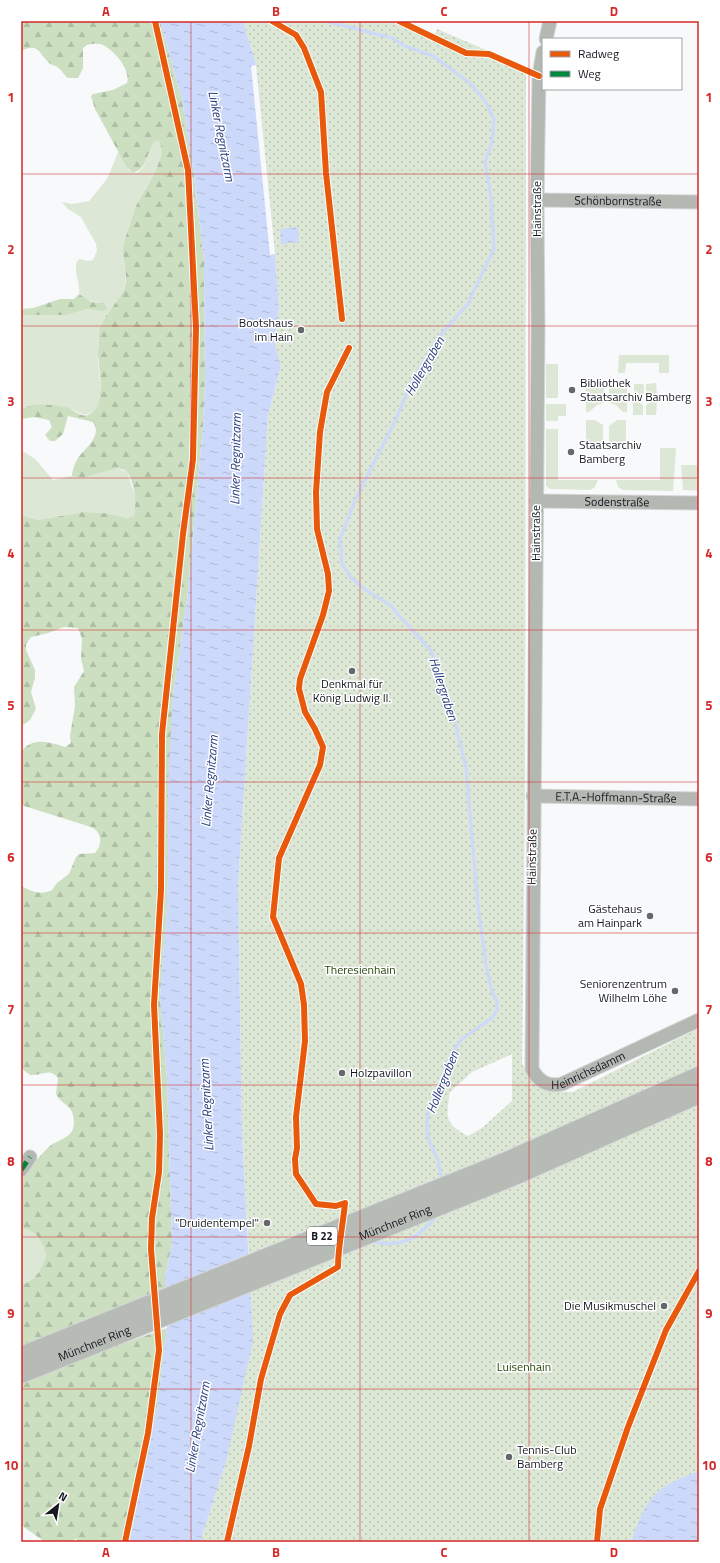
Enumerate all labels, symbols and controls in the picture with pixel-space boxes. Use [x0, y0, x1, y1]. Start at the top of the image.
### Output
text: A [102, 1, 110, 21]
text: B [272, 1, 280, 21]
text: C [440, 1, 448, 21]
text: D [610, 1, 618, 21]
legend [542, 38, 682, 90]
text: Radweg [578, 44, 619, 63]
text: Weg [578, 64, 601, 83]
text: 1 [7, 87, 15, 107]
text: 1 [705, 87, 713, 107]
water label: Linker Regnitzarm [203, 89, 241, 184]
street label: Hainstraße [527, 181, 546, 237]
street label: Schönbornstraße [574, 190, 662, 211]
text: 2 [7, 239, 15, 259]
text: 2 [705, 239, 713, 259]
place label: Bootshaus im Hain [239, 313, 293, 346]
marker: Bootshaus im Hain [296, 325, 306, 335]
water label: Hollergraben [399, 332, 449, 399]
place label: Bibliothek Staatsarchiv Bamberg [580, 373, 691, 406]
marker: Bibliothek Staatsarchiv Bamberg [567, 385, 577, 395]
text: 3 [7, 391, 15, 411]
text: 3 [705, 391, 713, 411]
water label: Linker Regnitzarm [224, 412, 246, 505]
place label: Staatsarchiv Bamberg [579, 435, 642, 468]
marker: Staatsarchiv Bamberg [566, 447, 576, 457]
street label: Sodenstraße [585, 492, 649, 511]
street label: Hainstraße [526, 505, 545, 561]
text: 4 [7, 543, 15, 563]
text: 4 [705, 543, 713, 563]
water label: Hollergraben [424, 655, 464, 724]
marker: Denkmal für König Ludwig II. [347, 666, 357, 676]
place label: Denkmal für König Ludwig II. [313, 674, 391, 707]
text: 5 [7, 695, 15, 715]
text: 5 [705, 695, 713, 715]
water label: Linker Regnitzarm [195, 733, 223, 828]
street label: E.T.A.-Hoffmann-Straße [555, 786, 677, 808]
street label: Hainstraße [522, 829, 541, 885]
text: 6 [7, 847, 15, 867]
text: 6 [705, 847, 713, 867]
place label: Gästehaus am Hainpark [578, 899, 642, 932]
marker: Gästehaus am Hainpark [645, 911, 655, 921]
park label: Theresienhain [324, 960, 396, 979]
place label: Seniorenzentrum Wilhelm Löhe [580, 974, 667, 1007]
marker: Seniorenzentrum Wilhelm Löhe [670, 986, 680, 996]
text: 7 [7, 999, 15, 1019]
text: 7 [705, 999, 713, 1019]
street label: Heinrichsdamm [551, 1046, 628, 1094]
water label: Hollergraben [420, 1047, 464, 1116]
water label: Linker Regnitzarm [194, 1058, 218, 1151]
place label: Holzpavillon [350, 1063, 412, 1082]
marker: Holzpavillon [337, 1068, 347, 1078]
text: 8 [7, 1151, 15, 1171]
text: 8 [705, 1151, 713, 1171]
street label: Münchner Ring [356, 1199, 434, 1245]
place label: "Druidentempel" [175, 1213, 259, 1232]
marker: "Druidentempel" [262, 1218, 272, 1228]
road number: B 22 [307, 1227, 337, 1245]
place label: Die Musikmuschel [564, 1296, 656, 1315]
marker: Die Musikmuschel [659, 1301, 669, 1311]
text: 9 [7, 1303, 15, 1323]
text: 9 [705, 1303, 713, 1323]
street label: Münchner Ring [55, 1320, 133, 1366]
park label: Luisenhain [497, 1357, 551, 1376]
water label: Linker Regnitzarm [179, 1379, 215, 1474]
place label: Tennis-Club Bamberg [517, 1440, 577, 1473]
marker: Tennis-Club Bamberg [504, 1452, 514, 1462]
text: 10 [4, 1455, 18, 1475]
text: 10 [702, 1455, 716, 1475]
north arrow [38, 1485, 78, 1525]
text: N [56, 1488, 70, 1505]
text: A [102, 1542, 110, 1562]
text: B [272, 1542, 280, 1562]
text: C [440, 1542, 448, 1562]
text: D [610, 1542, 618, 1562]

